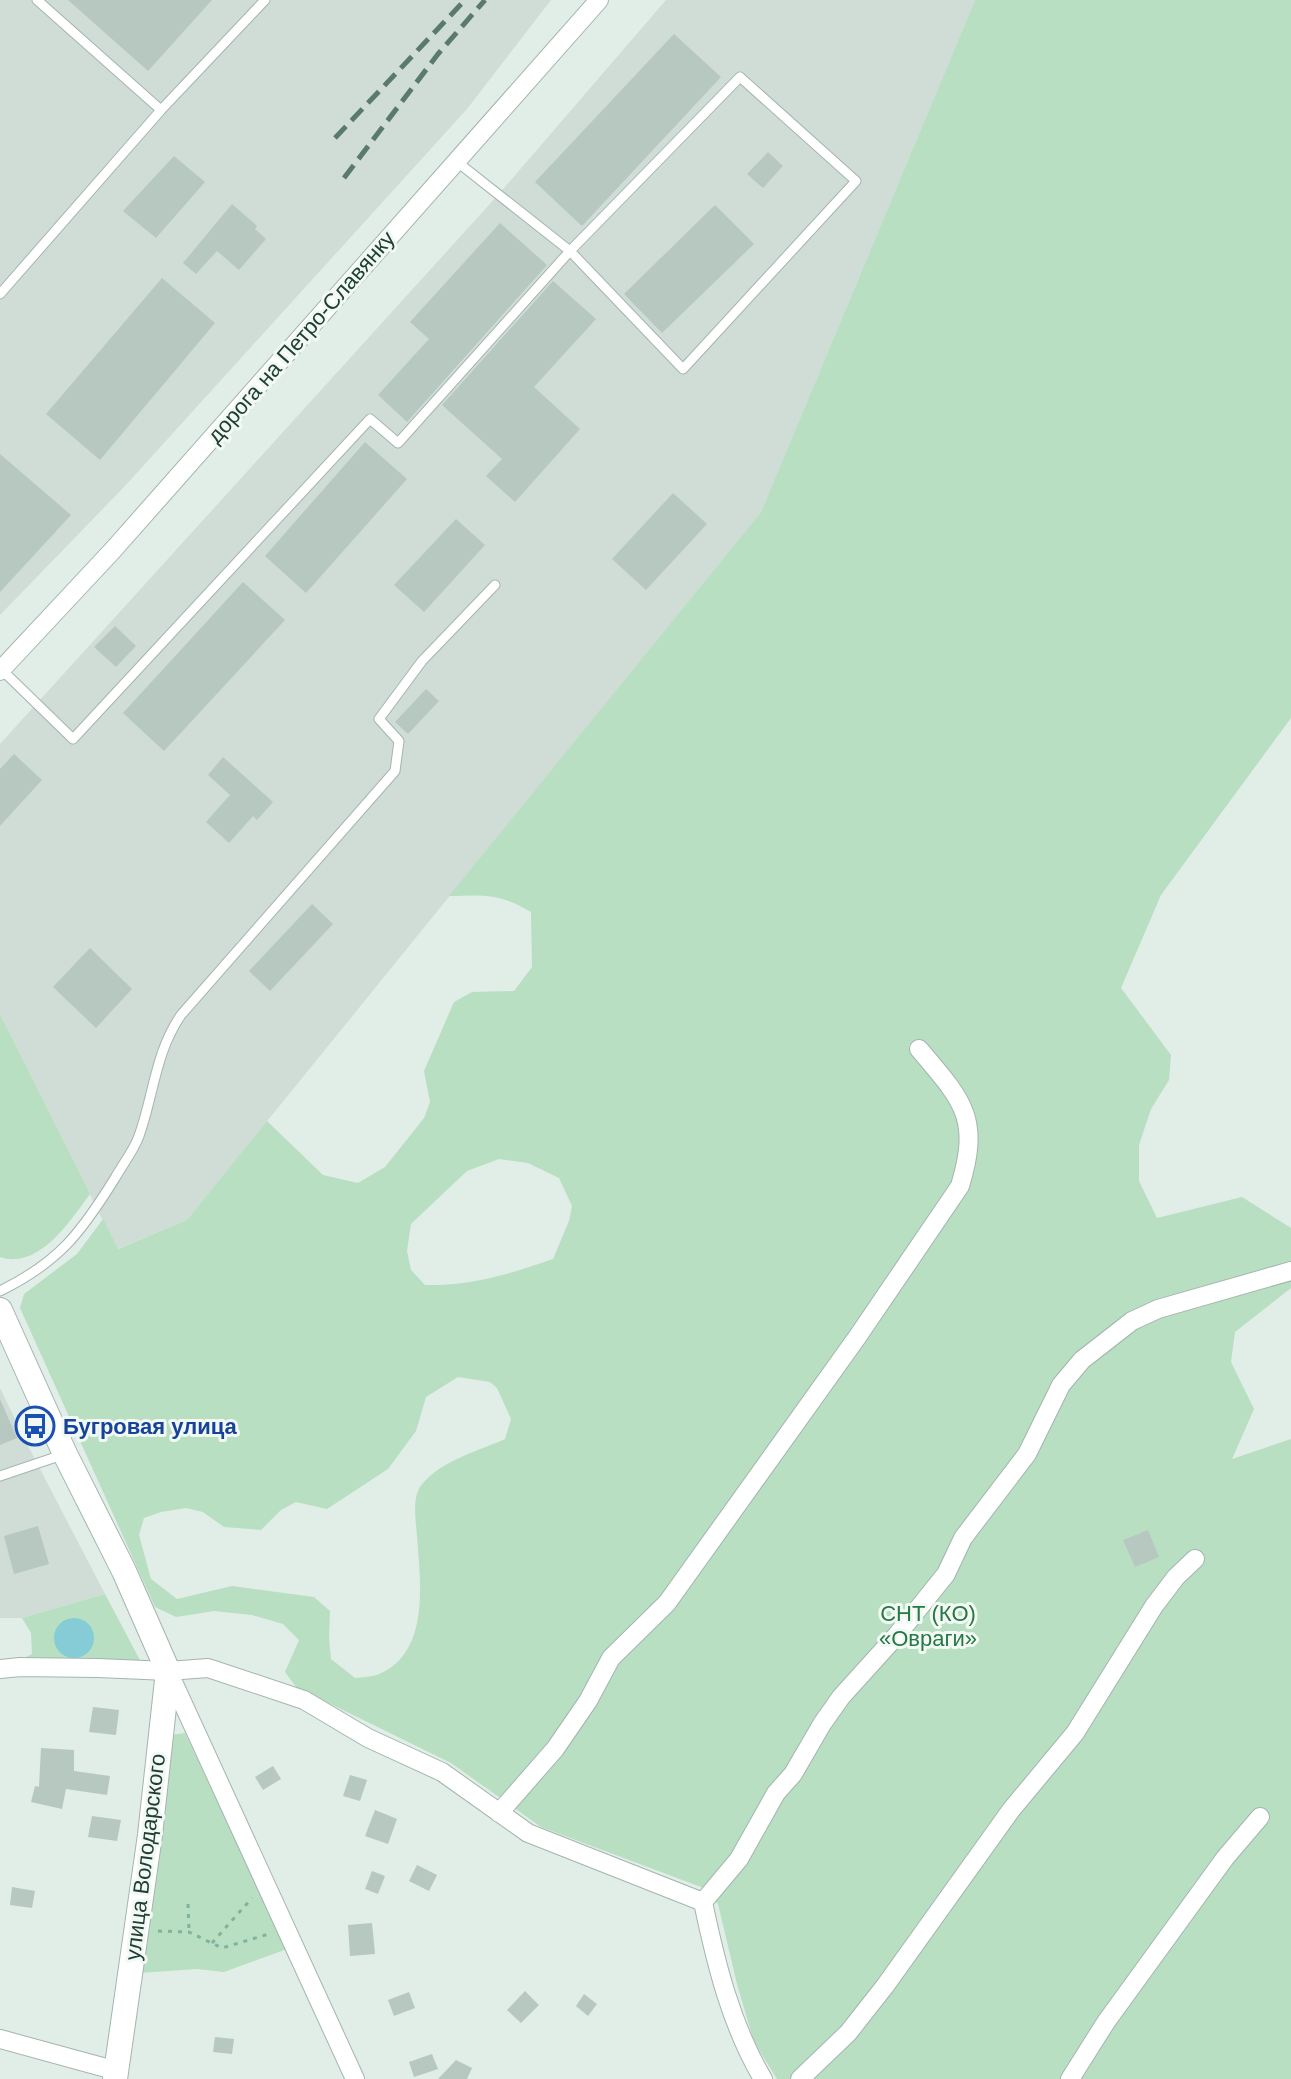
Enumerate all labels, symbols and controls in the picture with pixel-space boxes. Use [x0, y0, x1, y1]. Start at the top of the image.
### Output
street label: дорога на Петро-Славянку [202, 226, 400, 448]
bus stop icon: Бугровая улица [14, 1405, 56, 1447]
place label: Бугровая улица [63, 1414, 237, 1439]
park label: СНТ (КО) «Овраги» [879, 1601, 977, 1651]
street label: улица Володарского [120, 1752, 170, 1962]

